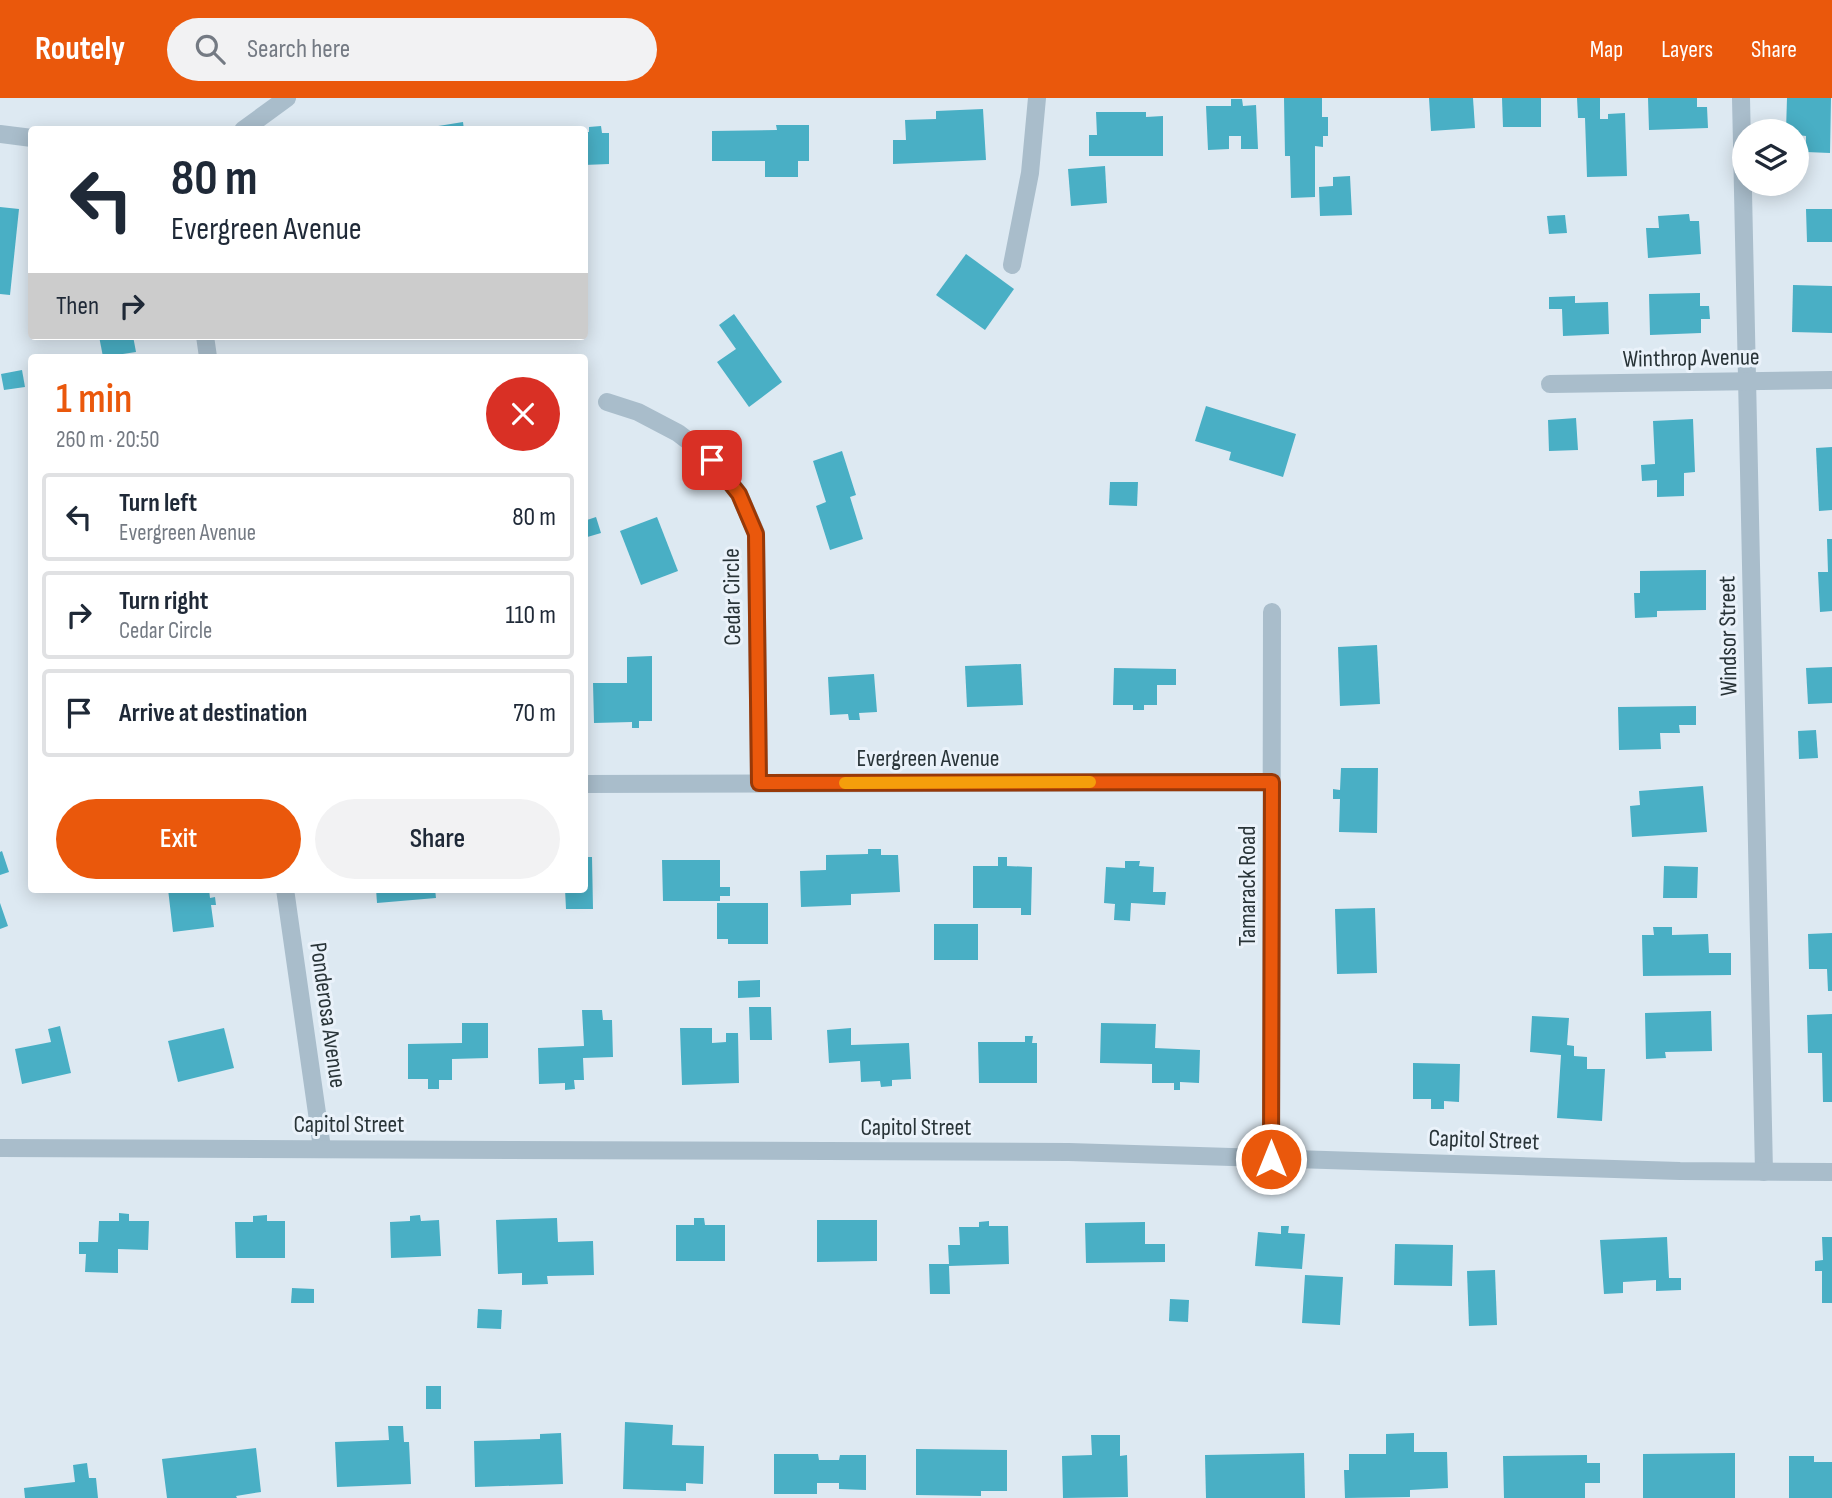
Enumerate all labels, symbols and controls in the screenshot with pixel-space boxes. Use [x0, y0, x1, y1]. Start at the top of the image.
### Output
search box [167, 18, 657, 81]
text: Routely [35, 29, 125, 69]
icon: search [191, 30, 229, 68]
text: Search here [247, 34, 350, 65]
text: Map [1590, 35, 1623, 64]
text: Layers [1661, 35, 1713, 64]
text: Share [1751, 35, 1797, 64]
map controls [1732, 119, 1809, 196]
button: layers [1732, 119, 1809, 196]
text: 80 m [171, 150, 258, 209]
icon: left [56, 154, 147, 245]
text: Evergreen Avenue [171, 210, 362, 249]
icon: right [113, 287, 151, 325]
text: Then [56, 291, 99, 322]
street label: Winthrop Avenue [1622, 342, 1760, 374]
text: 1 min [56, 374, 132, 425]
button: close [486, 377, 560, 451]
text: 260 m · 20:50 [56, 426, 159, 454]
pin [682, 430, 742, 490]
icon: arrive [693, 441, 731, 479]
text: Turn left [119, 488, 197, 519]
icon: left [60, 498, 98, 536]
text: 80 m [512, 502, 556, 533]
text: Evergreen Avenue [119, 519, 256, 547]
street label: Cedar Circle [717, 548, 747, 646]
street label: Windsor Street [1712, 576, 1744, 696]
text: Turn right [119, 586, 208, 617]
icon: right [60, 596, 98, 634]
text: 110 m [505, 600, 556, 631]
text: Cedar Circle [119, 617, 212, 645]
icon: arrive [60, 694, 98, 732]
text: Arrive at destination [119, 698, 307, 729]
text: 70 m [513, 698, 556, 729]
street label: Evergreen Avenue [856, 744, 1000, 773]
button: Exit [56, 799, 301, 879]
button: Share [315, 799, 560, 879]
street label: Tamarack Road [1233, 826, 1262, 946]
street label: Ponderosa Avenue [303, 940, 353, 1090]
street label: Capitol Street [294, 1110, 404, 1139]
street label: Capitol Street [861, 1113, 971, 1142]
position arrow [1234, 1122, 1308, 1196]
street label: Capitol Street [1428, 1124, 1540, 1156]

